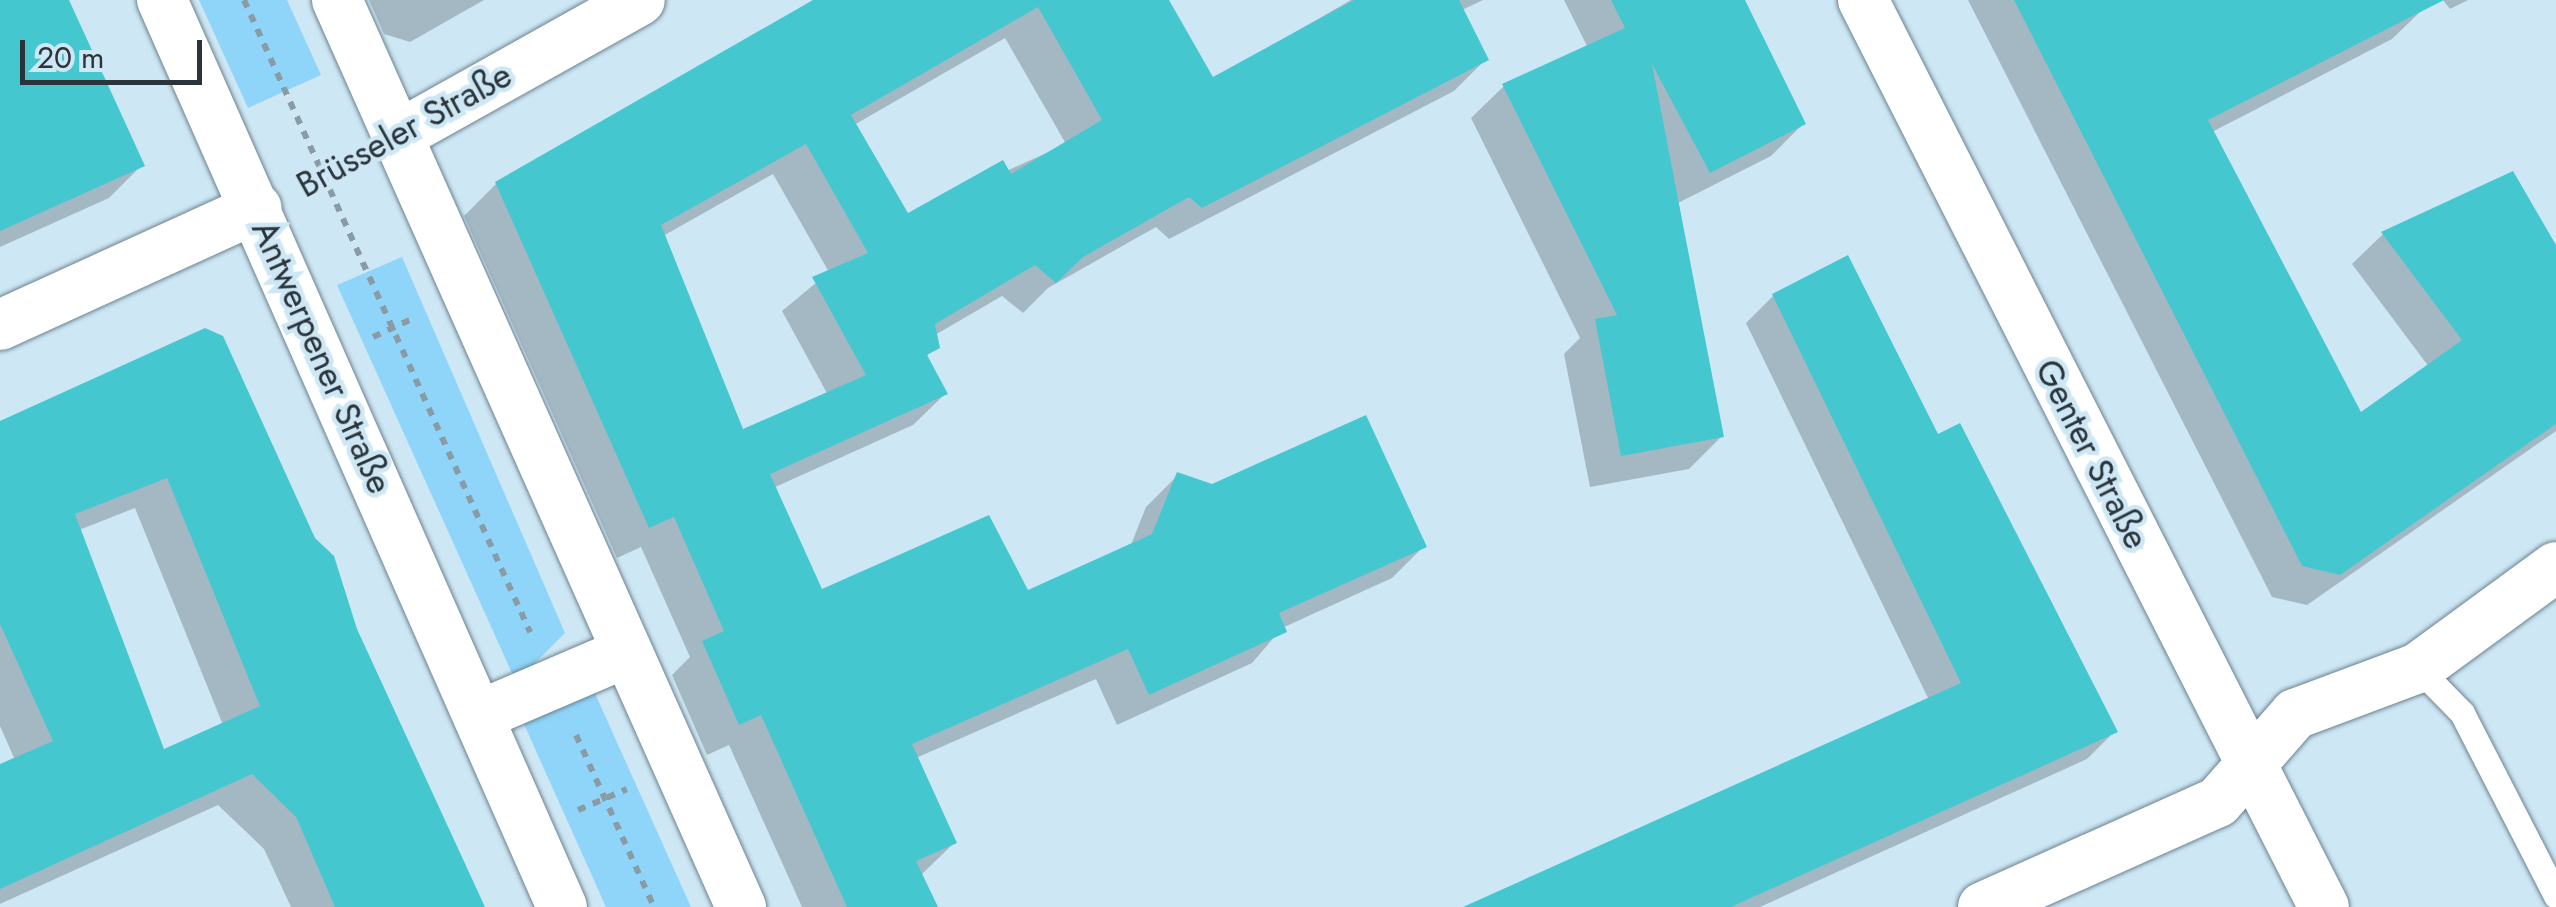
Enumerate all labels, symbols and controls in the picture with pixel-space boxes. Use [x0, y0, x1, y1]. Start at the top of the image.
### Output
scale bar [25, 20, 208, 82]
text: 20 m [37, 36, 104, 79]
street label: Brüsseler Straße [289, 54, 519, 206]
street label: Antwerpener Straße [243, 214, 401, 500]
street label: Genter Straße [2026, 352, 2158, 556]

